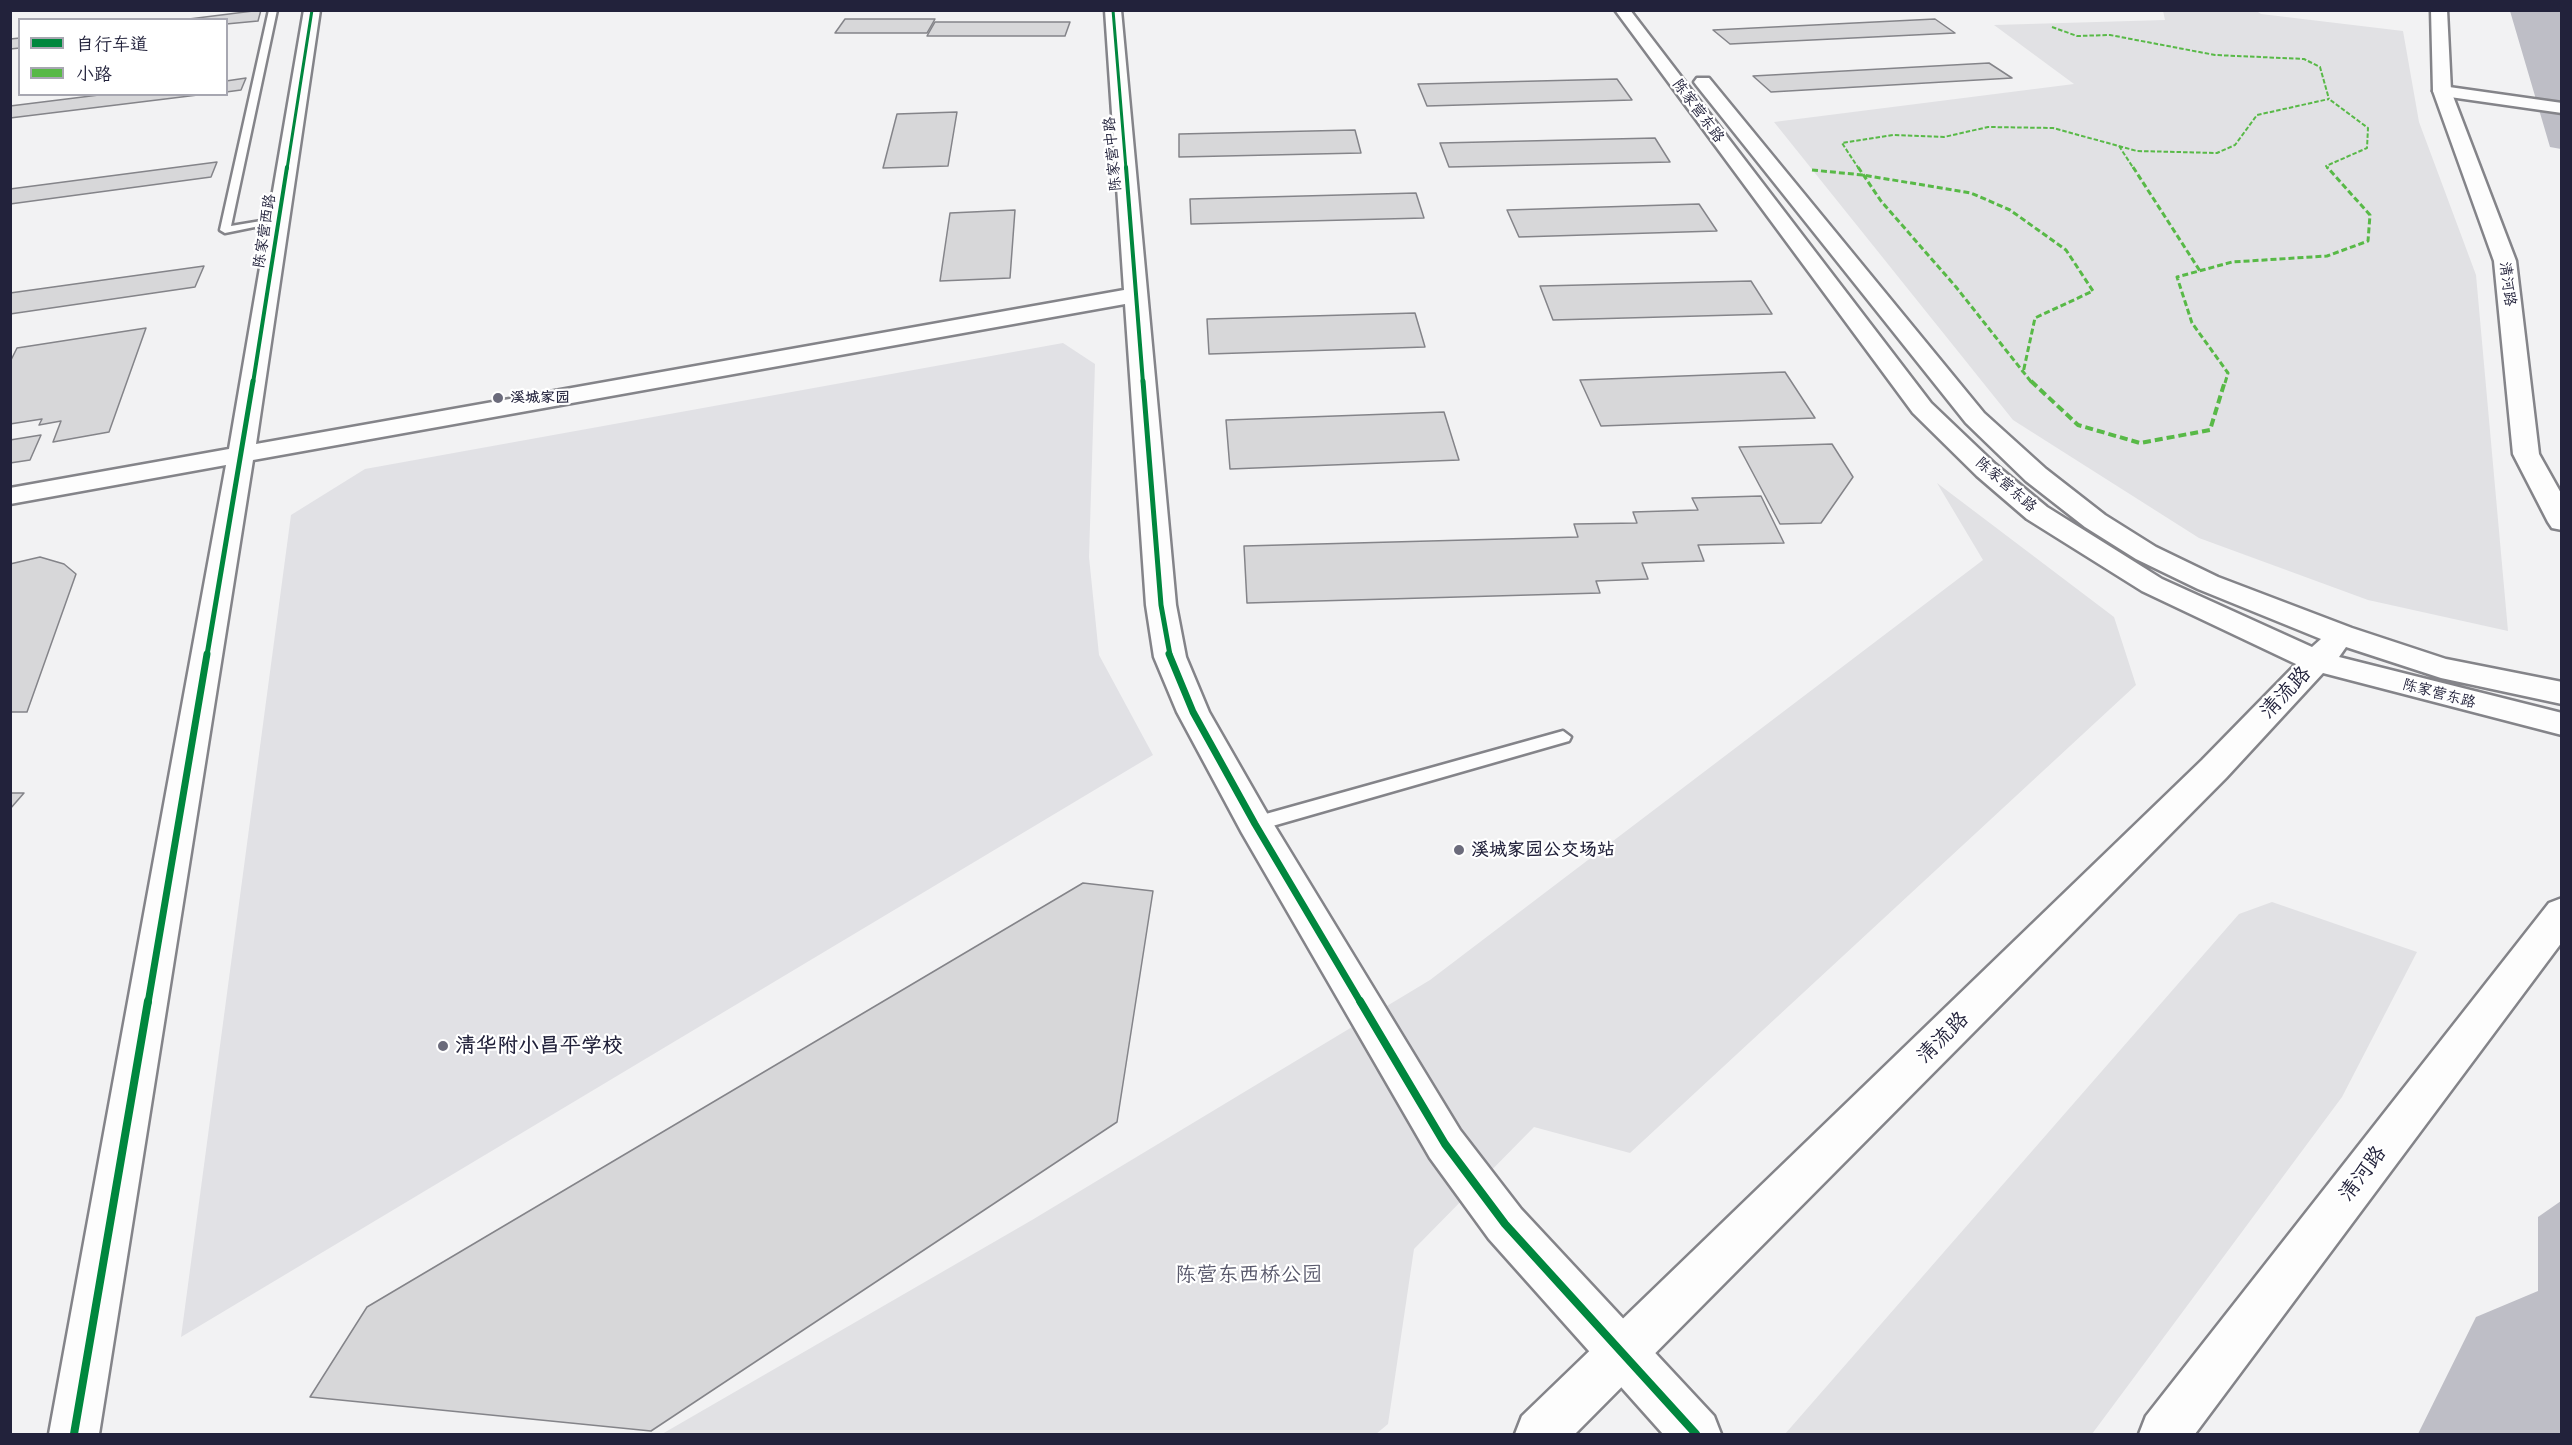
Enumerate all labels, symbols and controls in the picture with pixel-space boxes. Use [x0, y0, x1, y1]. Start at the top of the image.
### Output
legend [18, 18, 228, 96]
text: 自行车道 [76, 31, 148, 56]
text: 小路 [76, 61, 112, 86]
street label: 陈家营东路 [1668, 76, 1728, 146]
street label: 陈家营中路 [1101, 116, 1125, 192]
street label: 陈家营西路 [250, 193, 280, 269]
street label: 清河路 [2495, 260, 2519, 308]
place label: 溪城家园 [510, 389, 570, 407]
marker: 溪城家园 [491, 391, 505, 405]
street label: 陈家营东路 [1972, 454, 2040, 516]
street label: 清流路 [2255, 661, 2317, 725]
street label: 陈家营东路 [2400, 676, 2478, 712]
place label: 溪城家园公交场站 [1471, 839, 1615, 861]
marker: 溪城家园公交场站 [1452, 843, 1466, 857]
street label: 清流路 [1912, 1007, 1974, 1069]
place label: 清华附小昌平学校 [455, 1033, 623, 1059]
marker: 清华附小昌平学校 [436, 1039, 450, 1053]
street label: 清河路 [2334, 1141, 2392, 1207]
park label: 陈营东西桥公园 [1176, 1262, 1322, 1288]

